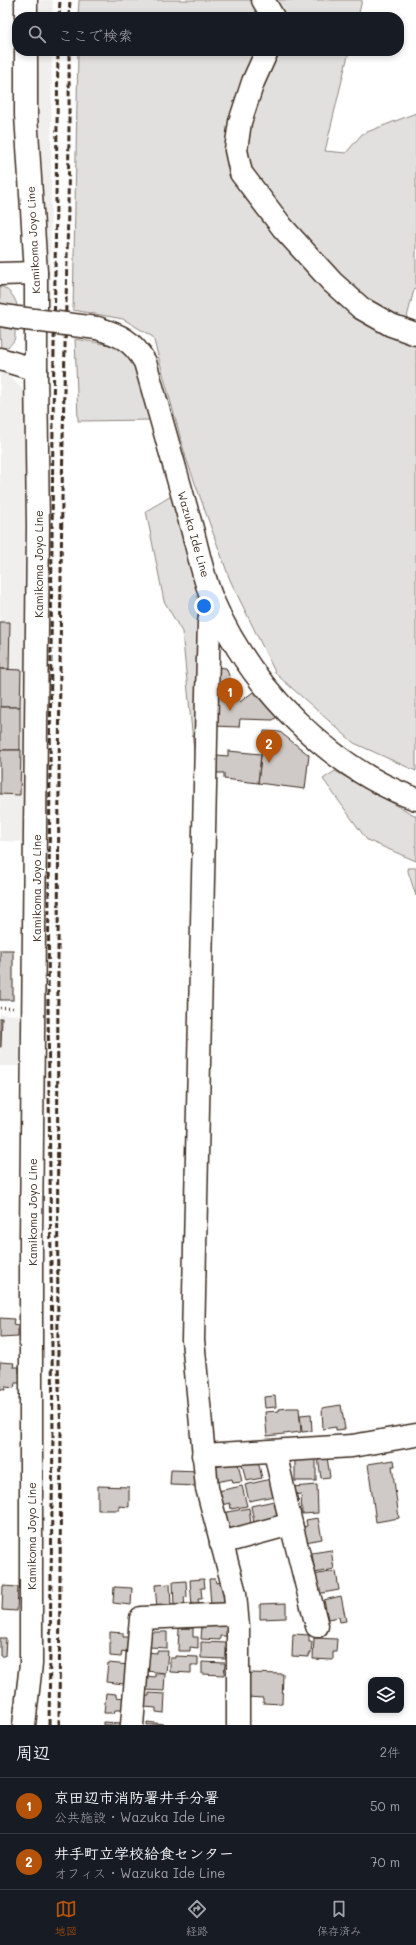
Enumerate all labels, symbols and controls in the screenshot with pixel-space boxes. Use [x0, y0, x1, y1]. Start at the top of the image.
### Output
search box [12, 12, 404, 56]
icon: search [26, 23, 48, 45]
text: ここで検索 [58, 25, 133, 45]
street label: Kamikoma Joyo Line [23, 186, 43, 294]
street label: Wazuka Ide Line [175, 489, 214, 579]
street label: Kamikoma Joyo Line [31, 510, 46, 618]
your location [194, 596, 214, 616]
pin: 1 [217, 678, 243, 711]
pin: 2 [256, 730, 282, 763]
street label: Kamikoma Joyo Line [29, 834, 44, 942]
street label: Kamikoma Joyo Line [25, 1158, 40, 1266]
street label: Kamikoma Joyo Line [24, 1482, 39, 1590]
map controls [368, 1677, 404, 1713]
button: layers [368, 1677, 404, 1713]
text: 周辺 [16, 1741, 50, 1763]
text: 2件 [380, 1743, 400, 1760]
text: 京田辺市消防署井手分署 [54, 1787, 219, 1807]
text: 1 [26, 1797, 32, 1814]
text: 50 m [370, 1797, 400, 1814]
text: 公共施設 · Wazuka Ide Line [54, 1808, 225, 1825]
text: 井手町立学校給食センター [54, 1843, 234, 1863]
text: 2 [25, 1853, 33, 1870]
text: 70 m [370, 1853, 400, 1870]
text: オフィス · Wazuka Ide Line [54, 1864, 225, 1881]
tab: 地図 [55, 1898, 77, 1938]
tab: 経路 [186, 1898, 208, 1938]
tab: 保存済み [317, 1898, 361, 1938]

